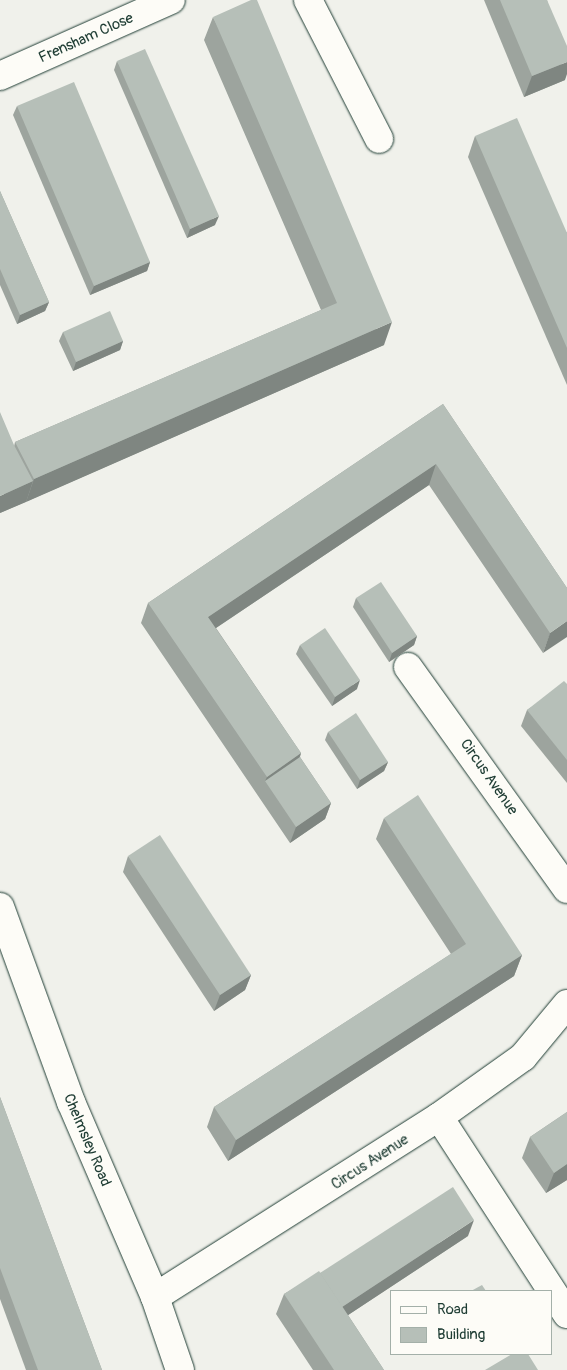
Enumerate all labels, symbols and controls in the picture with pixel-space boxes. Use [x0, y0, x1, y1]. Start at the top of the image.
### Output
street label: Frensham Close [36, 9, 136, 67]
street label: Circus Avenue [456, 736, 522, 818]
street label: Chelmsley Road [59, 1091, 115, 1189]
street label: Circus Avenue [328, 1130, 412, 1194]
legend [390, 1290, 552, 1355]
text: Road [437, 1300, 468, 1319]
text: Building [437, 1325, 485, 1344]

